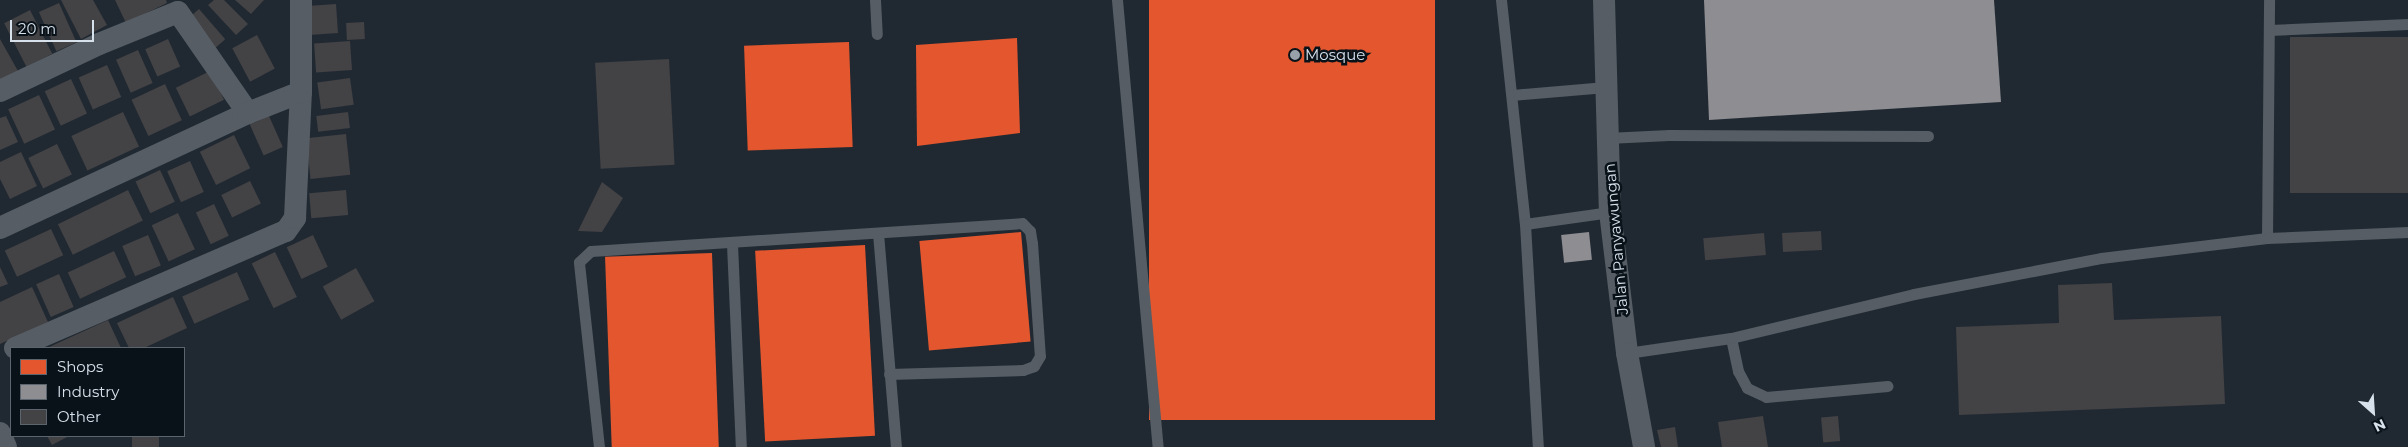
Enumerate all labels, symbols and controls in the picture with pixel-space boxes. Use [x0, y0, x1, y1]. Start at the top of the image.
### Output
scale bar [12, 10, 96, 42]
text: 20 m [18, 19, 56, 38]
place label: Mosque [1305, 46, 1365, 64]
marker: Mosque [1289, 49, 1301, 61]
street label: Jalan Panyawungan [1600, 163, 1632, 315]
legend [10, 347, 185, 437]
text: Shops [57, 357, 103, 376]
text: Industry [57, 382, 119, 401]
north arrow [2348, 387, 2398, 437]
text: Other [57, 407, 101, 426]
text: N [2371, 415, 2389, 436]

